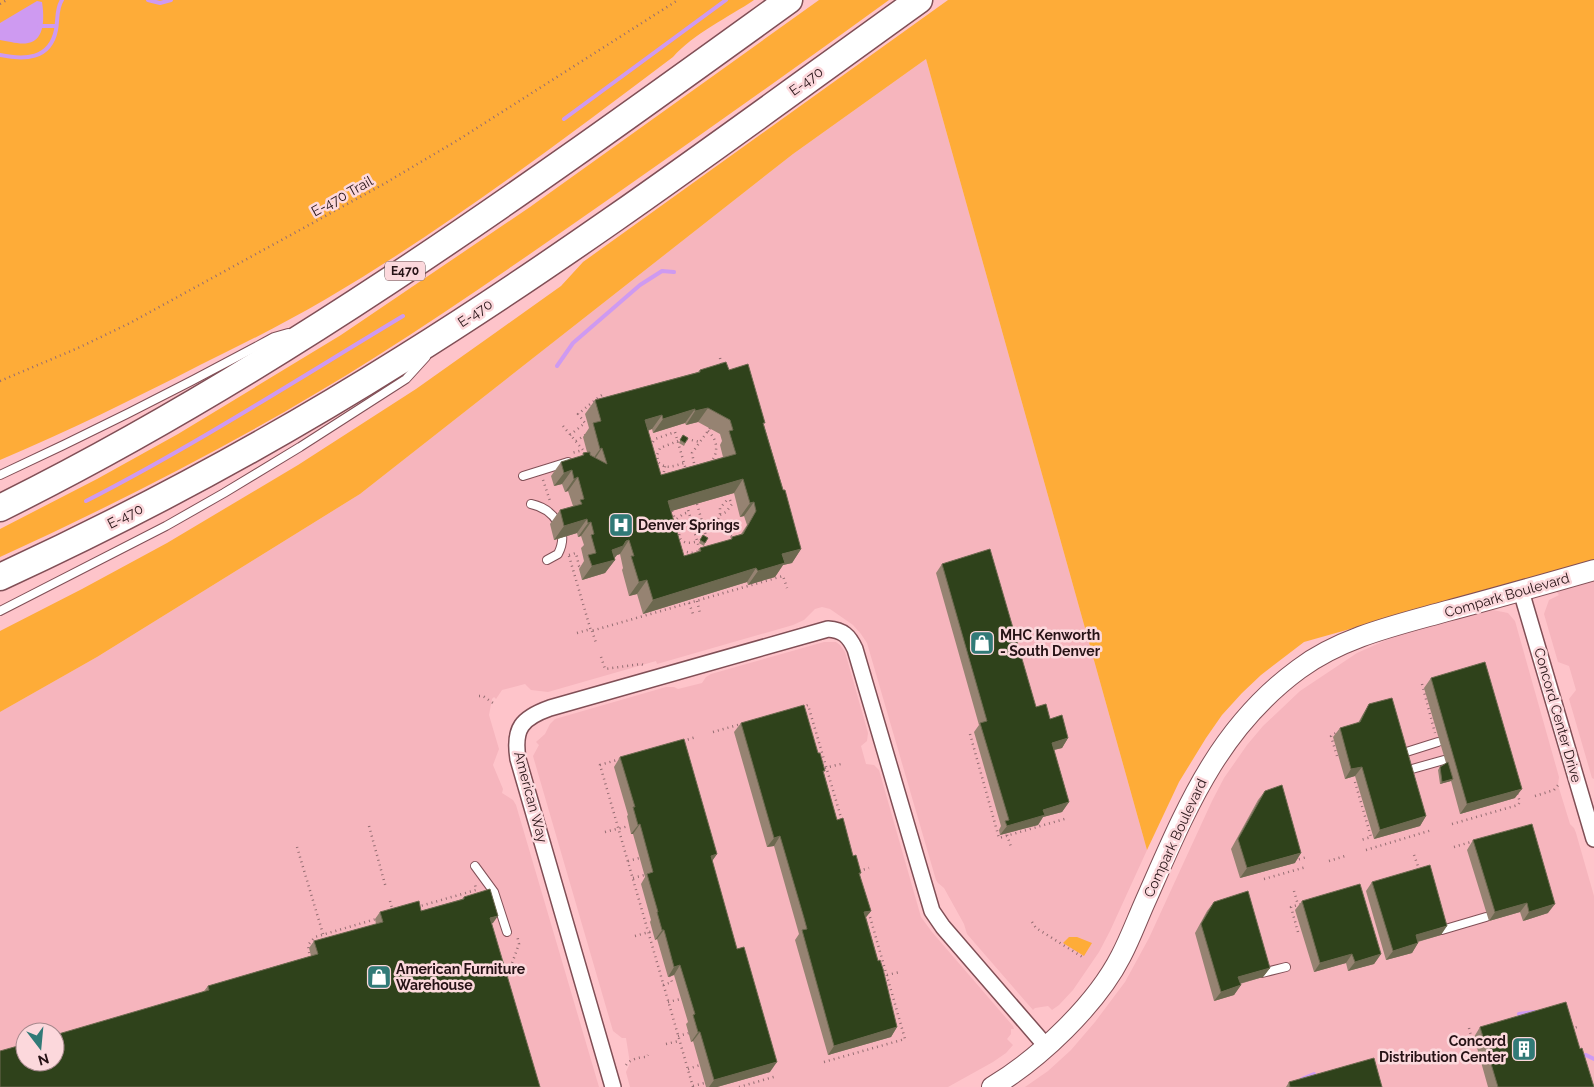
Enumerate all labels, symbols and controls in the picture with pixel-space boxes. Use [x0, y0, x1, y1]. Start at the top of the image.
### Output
street label: E-470 [786, 63, 826, 99]
street label: E-470 Trail [309, 173, 376, 219]
road number: E470 [385, 262, 425, 280]
street label: E-470 [455, 296, 495, 330]
street label: E-470 [105, 500, 145, 532]
hospital icon: Denver Springs [608, 512, 634, 538]
place label: Denver Springs [638, 517, 740, 533]
street label: Compark Boulevard [1443, 570, 1571, 620]
place label: MHC Kenworth - South Denver [1000, 627, 1101, 659]
shop icon: MHC Kenworth - South Denver [969, 630, 995, 656]
street label: Concord Center Drive [1531, 646, 1585, 784]
street label: American Way [511, 750, 551, 845]
street label: Compark Boulevard [1140, 776, 1210, 900]
place label: American Furniture Warehouse [396, 961, 526, 993]
shop icon: American Furniture Warehouse [366, 964, 392, 990]
north arrow [15, 1022, 65, 1072]
place label: Concord Distribution Center [1379, 1033, 1507, 1065]
building icon: Concord Distribution Center [1511, 1036, 1537, 1062]
text: N [36, 1050, 51, 1069]

